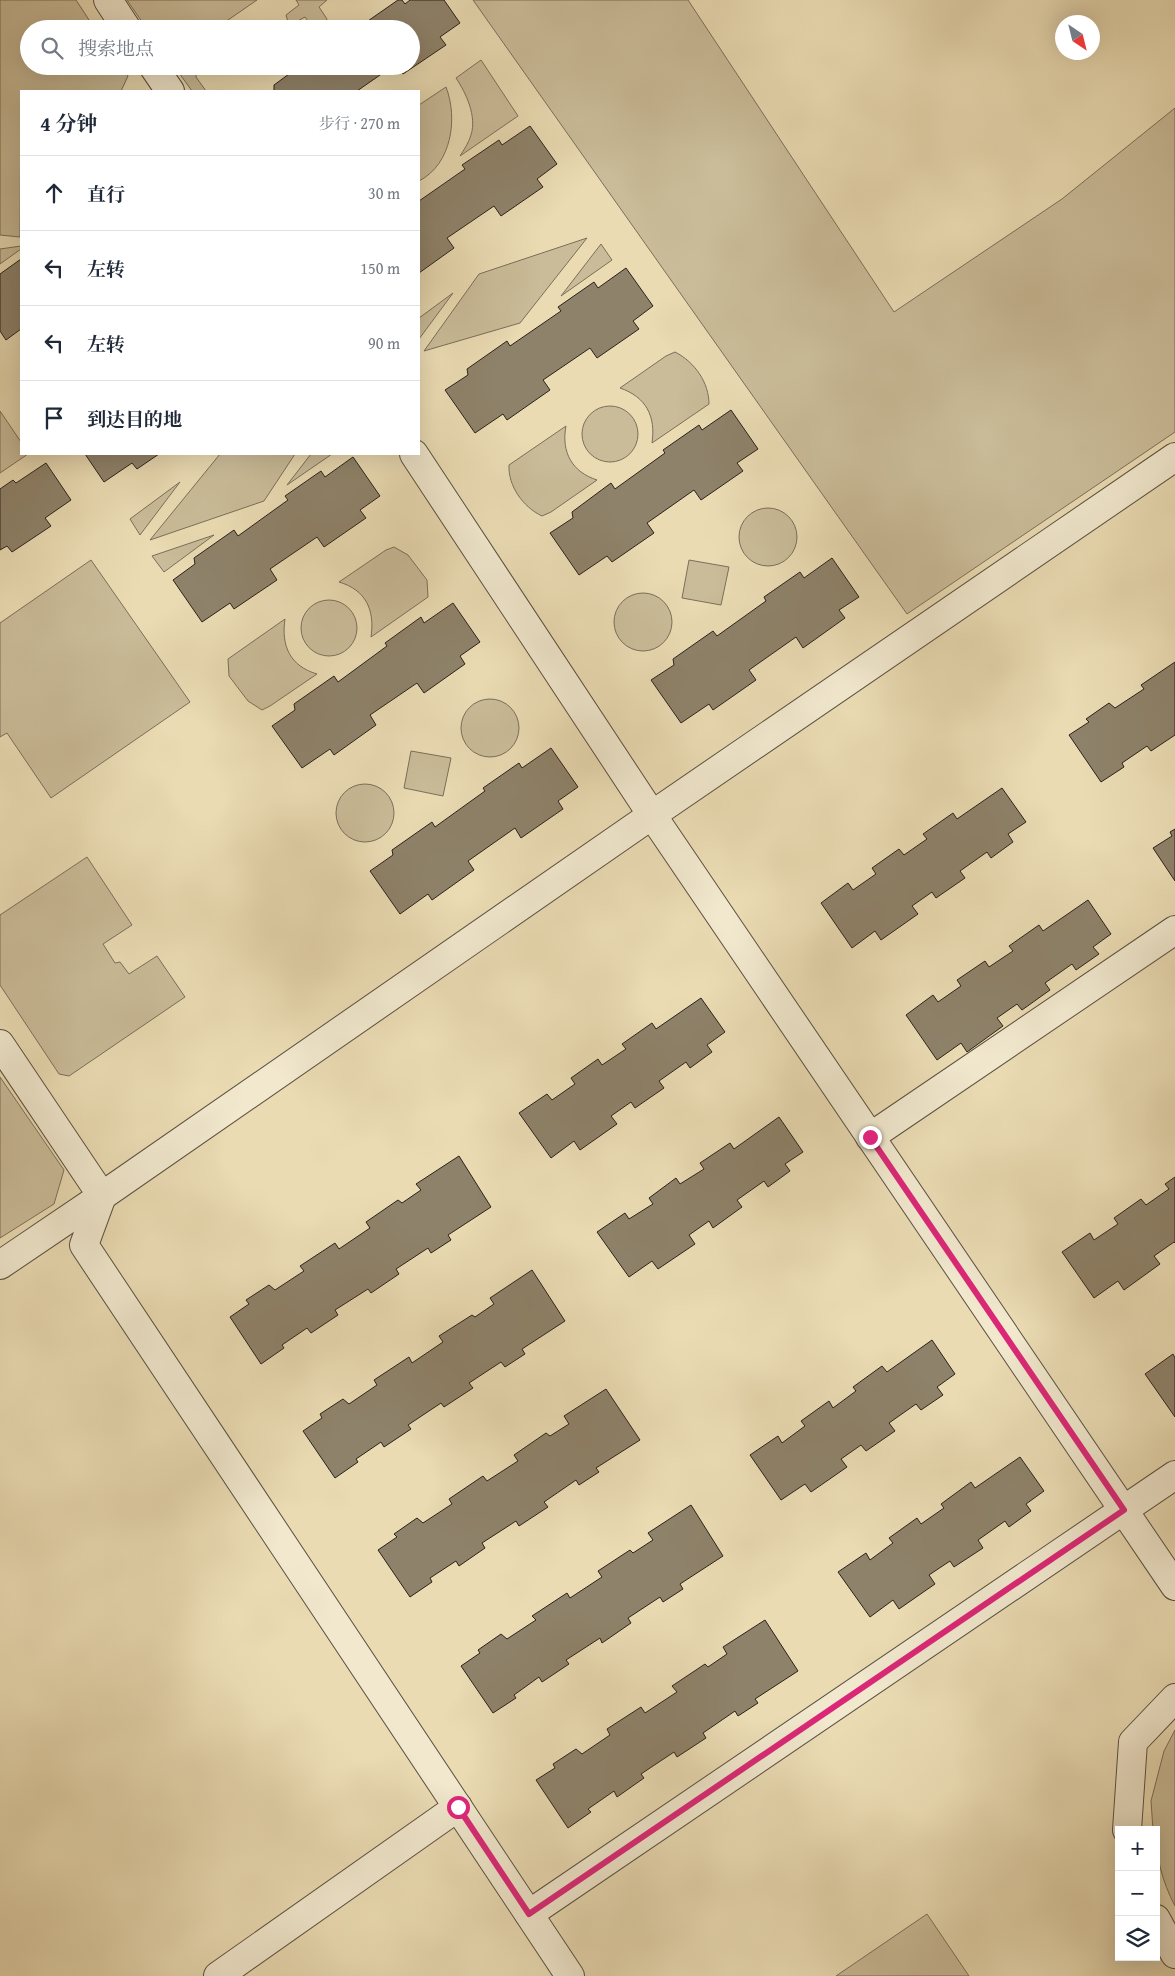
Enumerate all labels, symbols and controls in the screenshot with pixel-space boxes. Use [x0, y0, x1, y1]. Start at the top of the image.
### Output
north arrow [1055, 15, 1100, 60]
search box [20, 20, 420, 75]
icon: search [38, 34, 66, 62]
text: 搜索地点 [78, 34, 154, 62]
text: 4 分钟 [40, 108, 98, 139]
text: 步行 · 270 m [319, 111, 400, 135]
icon: ahead [40, 179, 68, 207]
text: 直行 [87, 180, 125, 208]
text: 30 m [368, 181, 400, 205]
icon: left [40, 254, 68, 282]
text: 左转 [87, 255, 125, 283]
text: 150 m [360, 256, 400, 280]
icon: left [40, 329, 68, 357]
text: 左转 [87, 330, 125, 358]
text: 90 m [368, 331, 400, 355]
icon: arrive [40, 404, 68, 432]
text: 到达目的地 [87, 405, 182, 433]
route end [859, 1126, 882, 1149]
route start [447, 1796, 470, 1819]
map controls [1115, 1826, 1160, 1961]
button: + [1115, 1826, 1160, 1871]
button: − [1115, 1871, 1160, 1916]
button: layers [1115, 1916, 1160, 1961]

